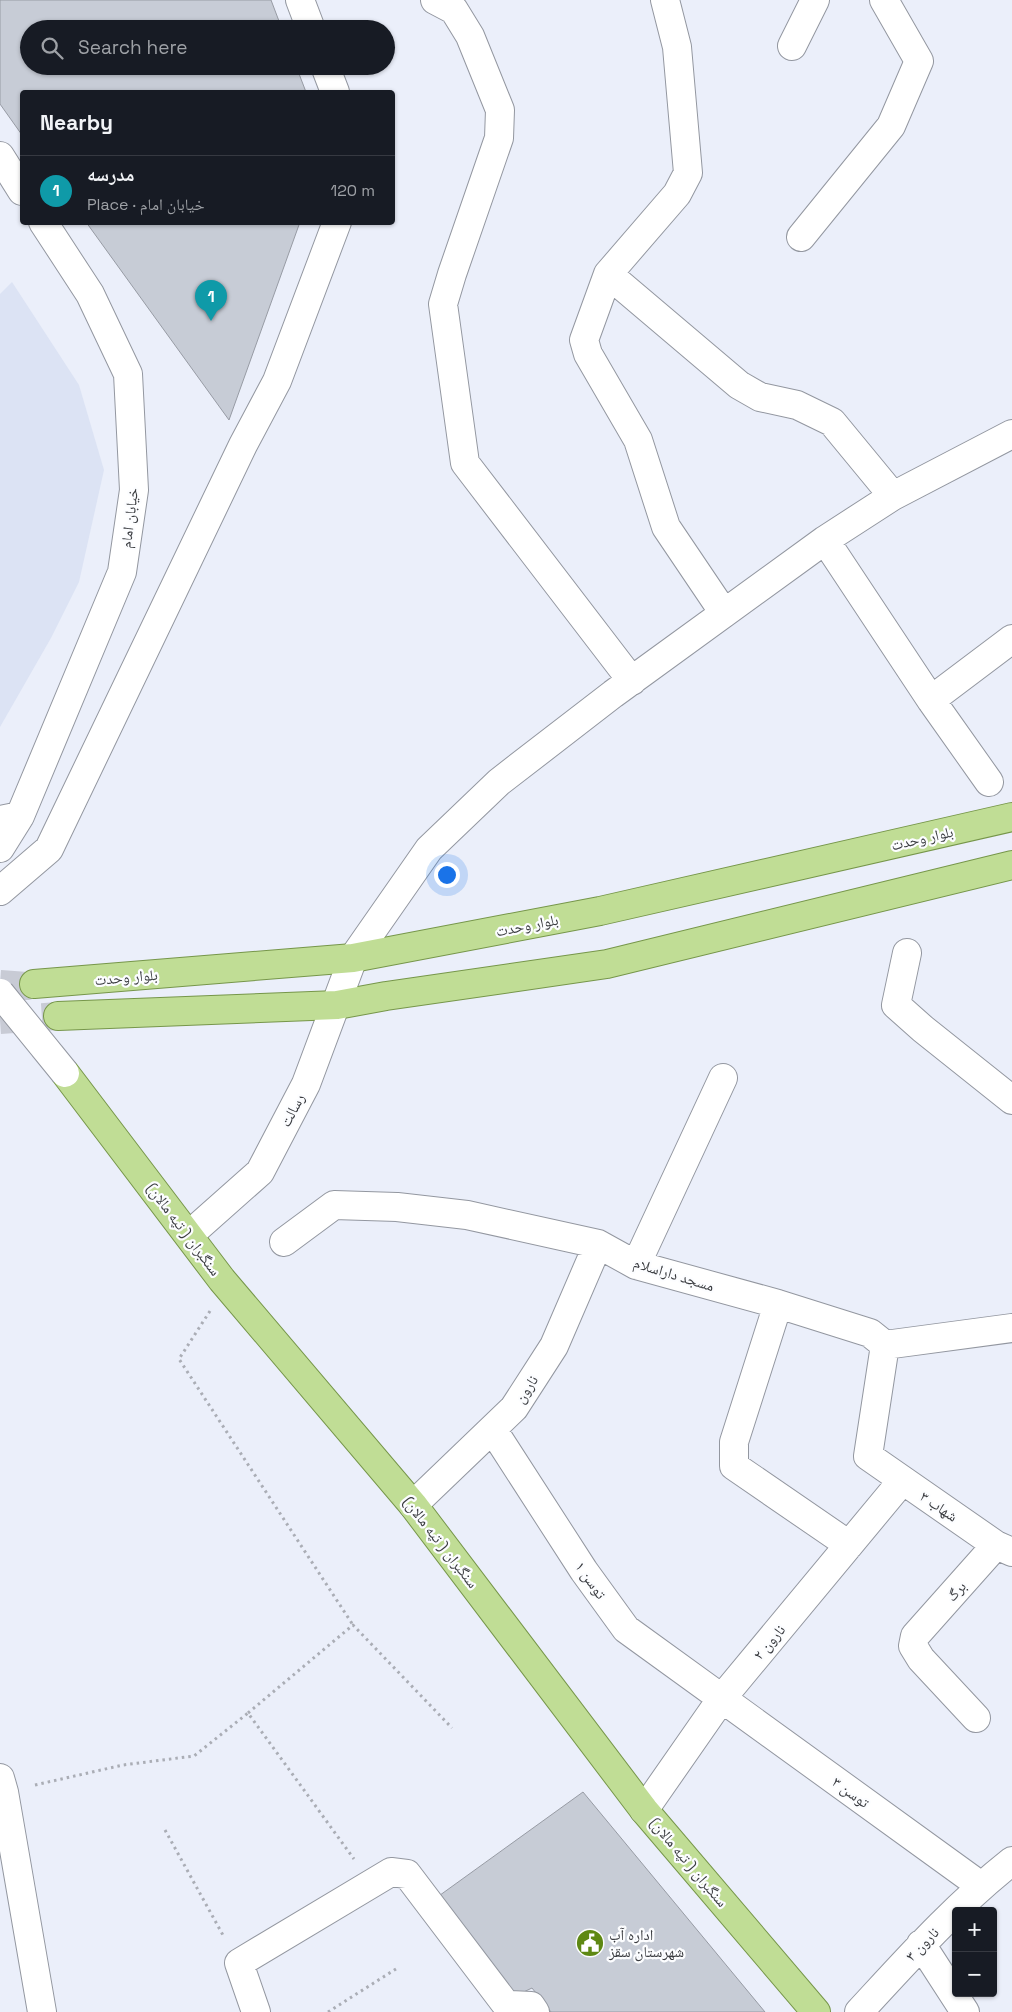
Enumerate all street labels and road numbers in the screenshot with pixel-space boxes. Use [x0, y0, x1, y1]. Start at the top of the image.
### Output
street label: خیابان امام [116, 486, 143, 549]
street label: بلوار وحدت [889, 822, 955, 854]
street label: بلوار وحدت [494, 910, 560, 940]
street label: بلوار وحدت [94, 965, 158, 989]
street label: رسالت [275, 1090, 309, 1130]
street label: سنگبران ( تپه مالان) [142, 1179, 225, 1280]
street label: مسجد داراسلام [631, 1253, 717, 1296]
street label: نارون [510, 1371, 543, 1407]
street label: شهاب ۳ [916, 1486, 962, 1526]
street label: سنگبران ( تپه مالان) [398, 1492, 483, 1592]
street label: توسن ۱ [571, 1558, 611, 1603]
street label: برگ [942, 1577, 970, 1605]
street label: نارون ۲ [749, 1621, 790, 1664]
street label: توسن ۳ [828, 1772, 874, 1813]
street label: سنگبران ( تپه مالان) [645, 1813, 732, 1911]
street label: نارون ۳ [901, 1923, 943, 1966]

